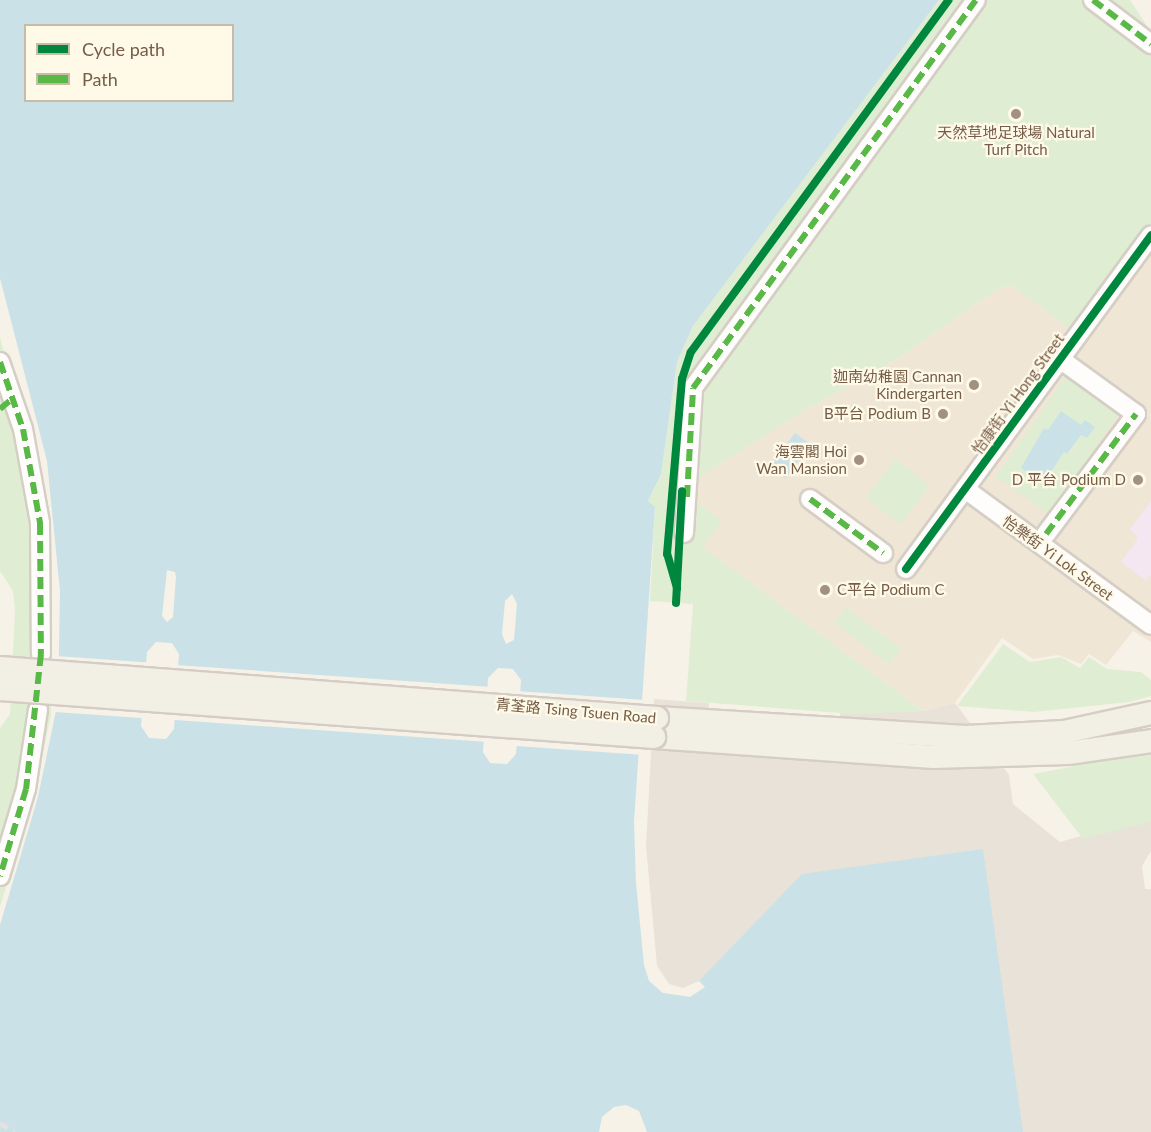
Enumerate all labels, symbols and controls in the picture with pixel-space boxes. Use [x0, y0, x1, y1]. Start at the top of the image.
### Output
legend [24, 24, 234, 102]
text: Cycle path [82, 38, 165, 60]
text: Path [82, 68, 118, 90]
marker: 天然草地足球場 Natural Turf Pitch [1009, 107, 1023, 121]
place label: 天然草地足球場 Natural Turf Pitch [937, 123, 1095, 158]
street label: 怡康街 Yi Hong Street [968, 330, 1068, 458]
place label: 迦南幼稚園 Cannan Kindergarten [833, 367, 962, 402]
marker: 迦南幼稚園 Cannan Kindergarten [967, 378, 981, 392]
place label: B平台 Podium B [824, 405, 931, 423]
marker: B平台 Podium B [936, 407, 950, 421]
place label: 海雲閣 Hoi Wan Mansion [756, 442, 847, 477]
marker: 海雲閣 Hoi Wan Mansion [852, 453, 866, 467]
place label: D 平台 Podium D [1012, 471, 1126, 489]
marker: D 平台 Podium D [1131, 473, 1145, 487]
street label: 怡樂街 Yi Lok Street [999, 512, 1117, 604]
place label: C平台 Podium C [837, 581, 945, 599]
marker: C平台 Podium C [818, 583, 832, 597]
street label: 青荃路 Tsing Tsuen Road [495, 695, 657, 727]

